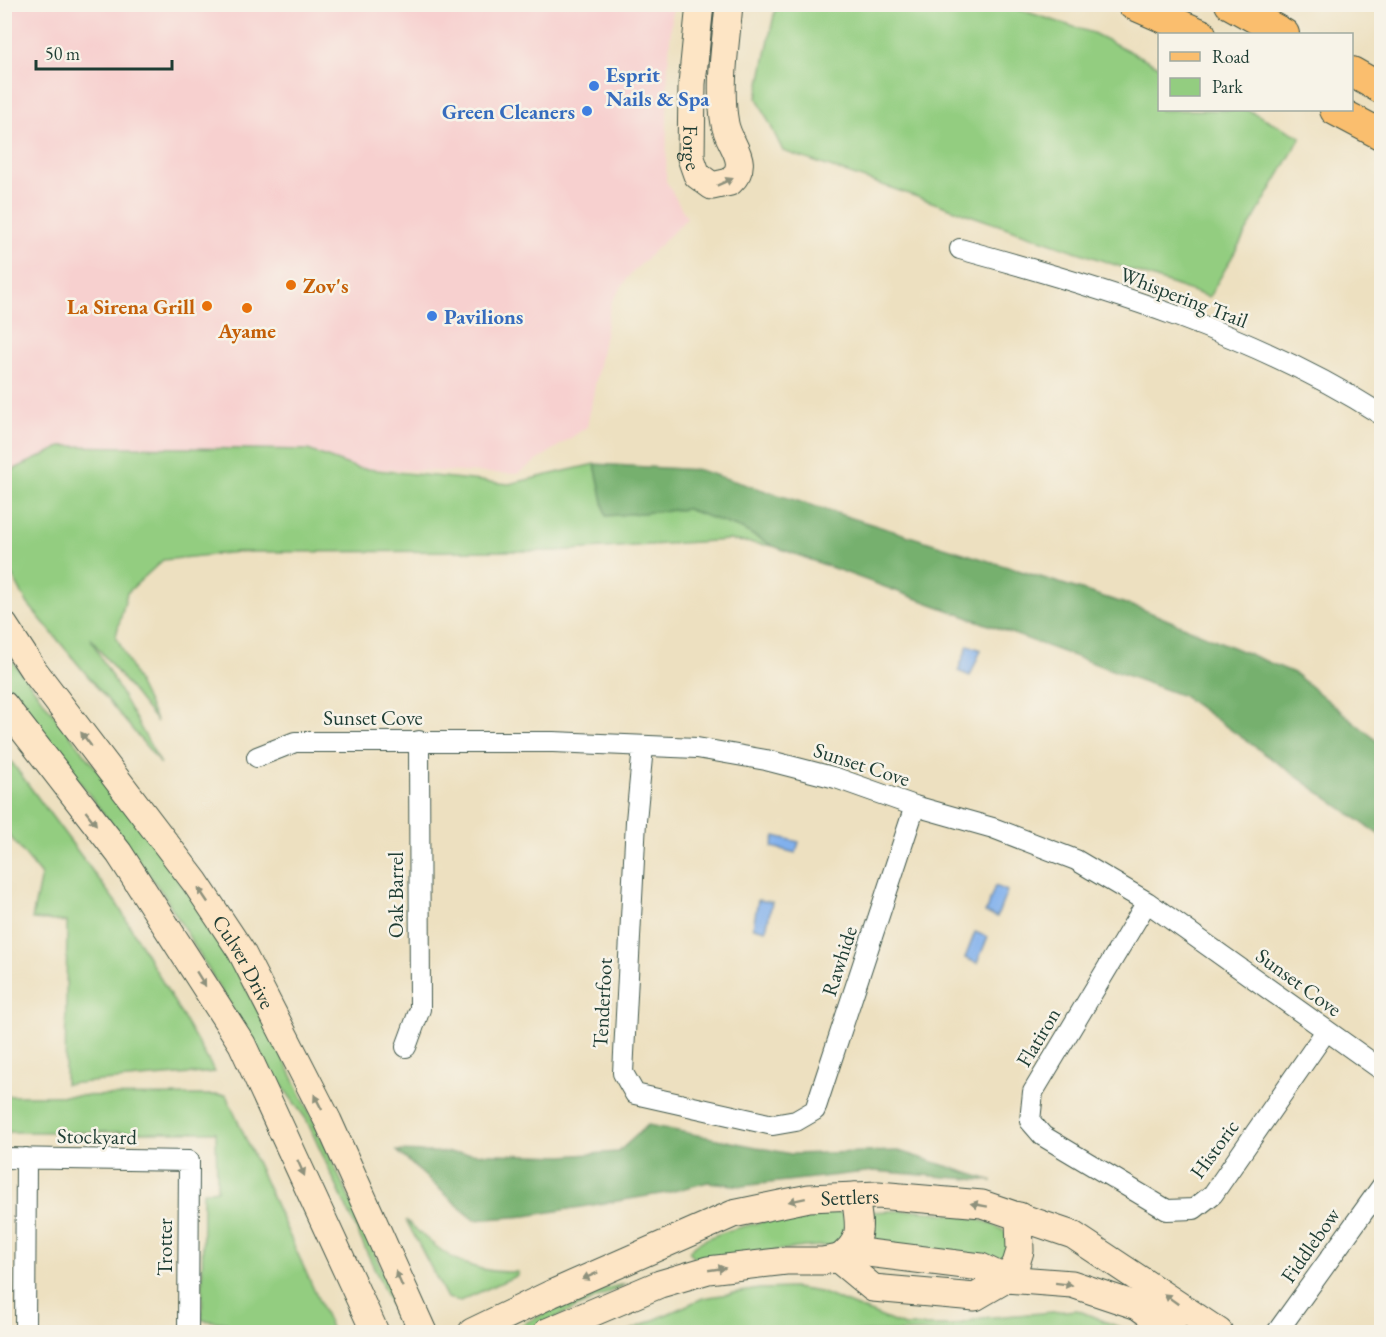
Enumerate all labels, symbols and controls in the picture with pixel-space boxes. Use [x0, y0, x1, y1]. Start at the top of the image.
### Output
scale bar [36, 33, 172, 71]
legend [1158, 33, 1353, 111]
text: 50 m [45, 42, 80, 65]
text: Road [1212, 45, 1251, 68]
place label: Esprit Nails & Spa [606, 61, 710, 112]
text: Park [1212, 75, 1243, 98]
marker: Esprit Nails & Spa [587, 79, 601, 93]
place label: Green Cleaners [442, 98, 575, 125]
marker: Green Cleaners [580, 104, 594, 118]
street label: Forge [677, 125, 708, 174]
one-way arrow [716, 177, 734, 187]
street label: Whispering Trail [1116, 260, 1252, 334]
place label: Zov's [303, 272, 348, 299]
marker: Zov's [284, 278, 298, 292]
place label: La Sirena Grill [67, 293, 195, 320]
marker: La Sirena Grill [200, 299, 214, 313]
marker: Ayame [240, 301, 254, 315]
place label: Pavilions [444, 303, 523, 330]
marker: Pavilions [425, 309, 439, 323]
place label: Ayame [217, 317, 276, 344]
street label: Sunset Cove [323, 704, 423, 731]
one-way arrow [80, 731, 93, 747]
street label: Sunset Cove [810, 736, 914, 792]
one-way arrow [85, 810, 98, 826]
street label: Oak Barrel [382, 852, 409, 938]
one-way arrow [198, 887, 209, 903]
street label: Culver Drive [207, 909, 282, 1013]
street label: Rawhide [815, 923, 863, 999]
street label: Sunset Cove [1251, 942, 1347, 1022]
street label: Tenderfoot [586, 957, 618, 1049]
one-way arrow [196, 971, 207, 987]
street label: Flatiron [1010, 1002, 1066, 1072]
one-way arrow [313, 1093, 323, 1110]
street label: Historic [1183, 1114, 1245, 1184]
street label: Stockyard [57, 1122, 138, 1150]
one-way arrow [296, 1160, 305, 1177]
street label: Settlers [820, 1181, 880, 1211]
one-way arrow [787, 1196, 806, 1206]
one-way arrow [969, 1200, 988, 1209]
street label: Fiddlebow [1274, 1202, 1346, 1288]
street label: Trotter [151, 1218, 178, 1276]
one-way arrow [707, 1265, 726, 1274]
one-way arrow [395, 1271, 404, 1288]
one-way arrow [581, 1272, 599, 1282]
one-way arrow [1055, 1279, 1074, 1288]
one-way arrow [1163, 1293, 1179, 1305]

